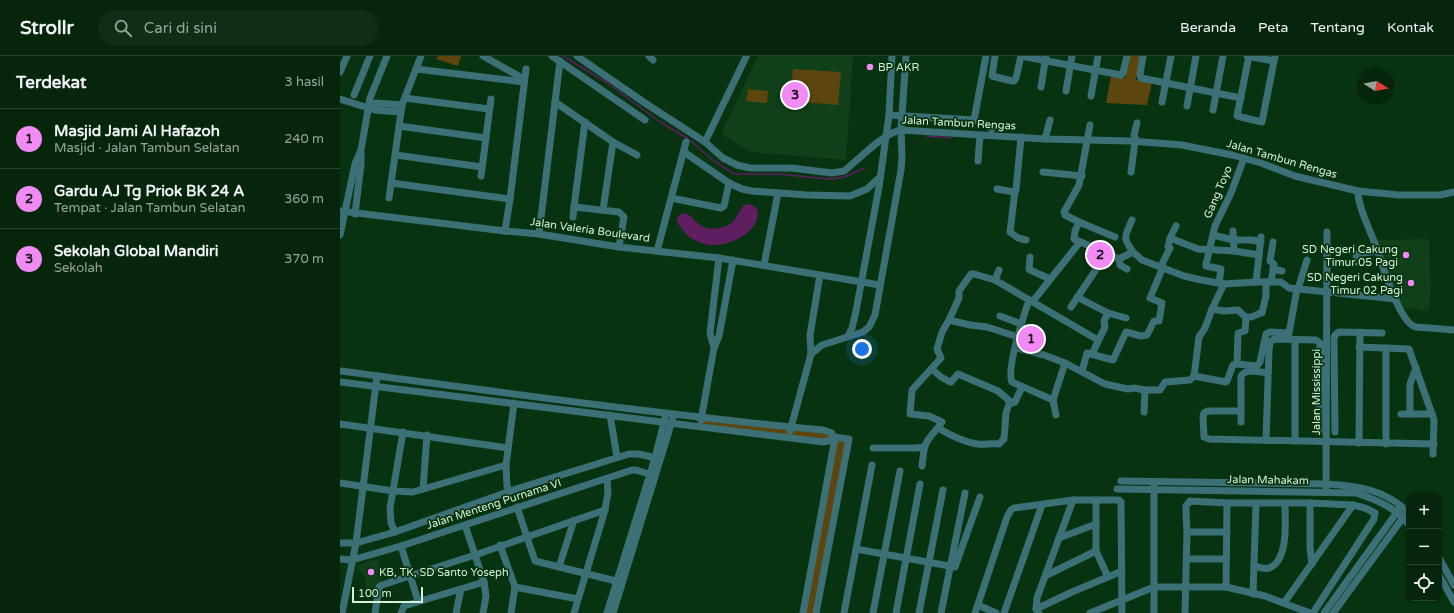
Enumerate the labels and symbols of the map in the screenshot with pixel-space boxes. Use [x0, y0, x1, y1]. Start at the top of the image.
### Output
place label: BP AKR [878, 61, 919, 74]
marker: BP AKR [865, 62, 875, 72]
north arrow [1358, 68, 1394, 104]
pin: 3 [782, 80, 808, 110]
street label: Jalan Tambun Rengas [902, 114, 1016, 132]
street label: Jalan Tambun Rengas [1225, 137, 1339, 181]
street label: Gang Toyo [1201, 163, 1235, 220]
street label: Jalan Valeria Boulevard [529, 215, 651, 245]
pin: 2 [1087, 240, 1113, 270]
place label: SD Negeri Cakung Timur 05 Pagi [1302, 243, 1398, 269]
marker: SD Negeri Cakung Timur 05 Pagi [1401, 250, 1411, 260]
place label: SD Negeri Cakung Timur 02 Pagi [1307, 271, 1403, 297]
marker: SD Negeri Cakung Timur 02 Pagi [1406, 278, 1416, 288]
pin: 1 [1018, 324, 1044, 354]
your location [852, 339, 872, 359]
street label: Jalan Mississippi [1310, 349, 1323, 435]
street label: Jalan Mahakam [1227, 473, 1309, 487]
street label: Jalan Menteng Purnama VI [425, 476, 563, 532]
place label: KB, TK, SD Santo Yoseph [379, 566, 509, 579]
marker: KB, TK, SD Santo Yoseph [366, 567, 376, 577]
scale bar [352, 585, 423, 604]

